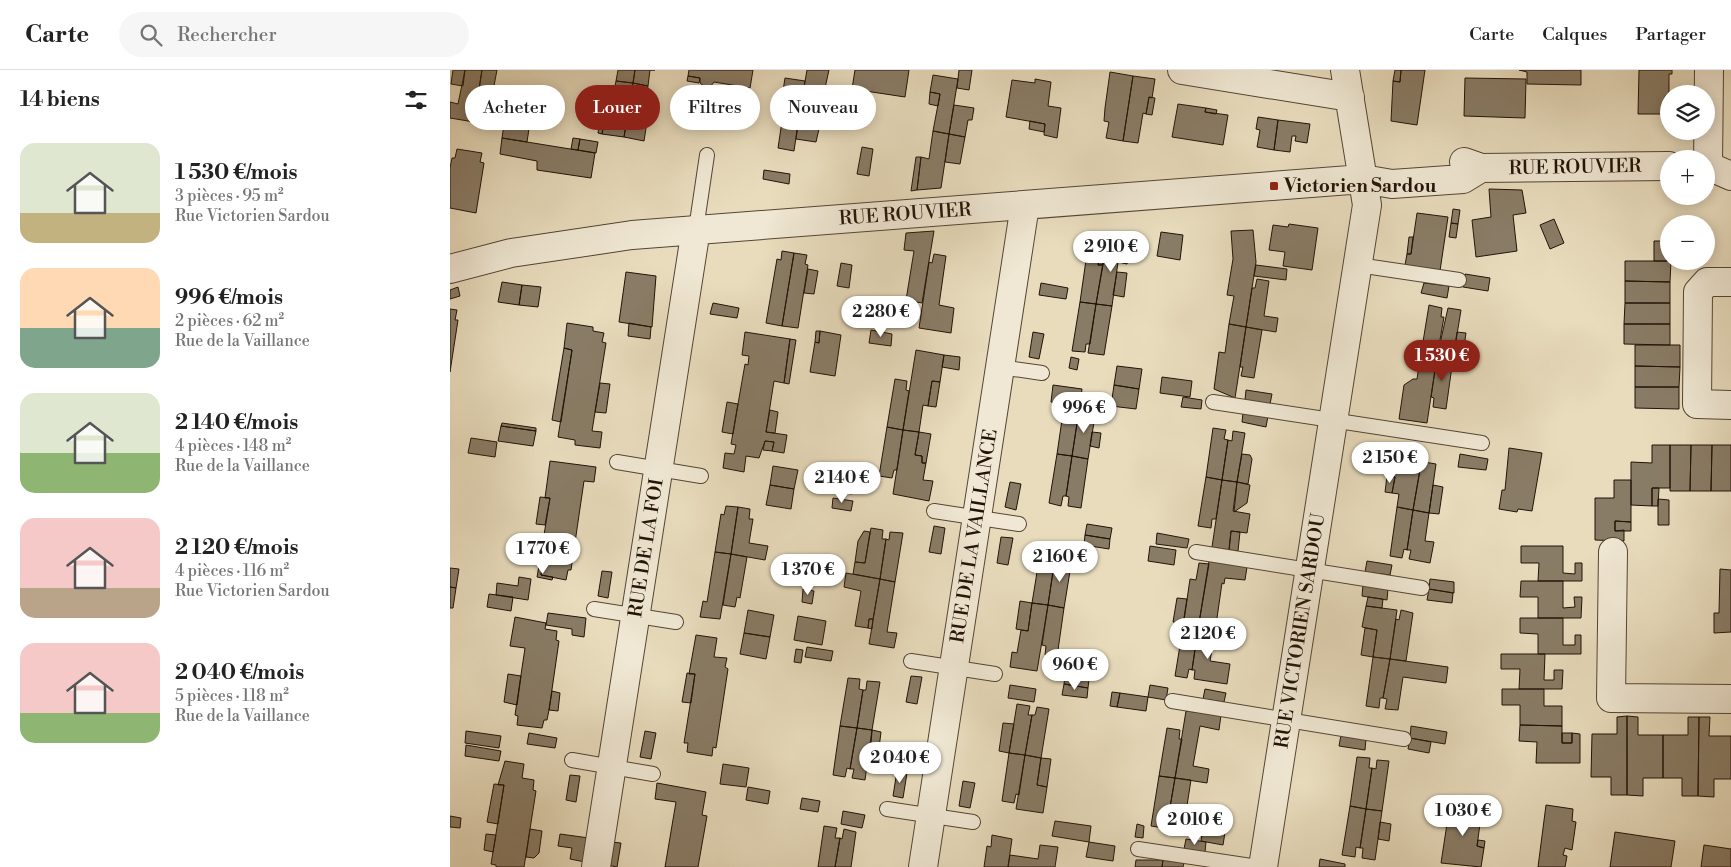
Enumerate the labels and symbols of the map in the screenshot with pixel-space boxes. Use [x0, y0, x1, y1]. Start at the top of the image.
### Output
street label: RUE ROUVIER [1508, 154, 1642, 180]
place label: Victorien Sardou [1283, 174, 1437, 198]
marker: Victorien Sardou [1268, 180, 1280, 192]
street label: RUE ROUVIER [838, 197, 973, 231]
pin: 2 910 € [1065, 230, 1157, 273]
pin: 2 280 € [835, 296, 927, 338]
pin: 1 530 € [1396, 340, 1488, 382]
pin: 996 € [1049, 392, 1119, 434]
street label: RUE DE LA VAILLANCE [945, 427, 1003, 645]
pin: 2 150 € [1344, 442, 1436, 484]
pin: 2 140 € [796, 462, 888, 504]
street label: RUE DE LA FOI [623, 477, 669, 619]
street label: RUE VICTORIEN SARDOU [1270, 512, 1330, 750]
pin: 1 770 € [497, 532, 589, 575]
pin: 2 160 € [1014, 540, 1106, 583]
pin: 1 370 € [762, 554, 854, 596]
pin: 2 120 € [1162, 618, 1254, 660]
pin: 960 € [1040, 648, 1110, 691]
pin: 2 040 € [854, 742, 946, 784]
pin: 1 030 € [1417, 794, 1509, 837]
pin: 2 010 € [1149, 804, 1241, 846]

